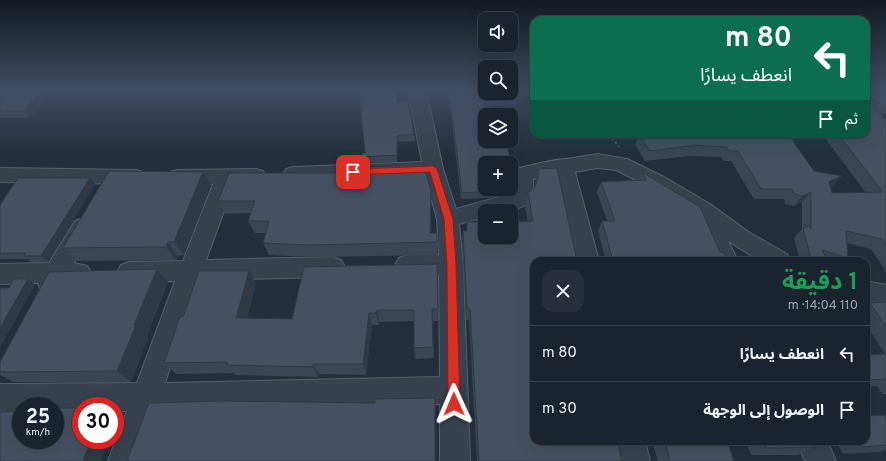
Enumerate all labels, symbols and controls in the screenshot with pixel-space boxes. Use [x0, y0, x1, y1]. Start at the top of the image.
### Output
map controls [478, 12, 518, 244]
button: sound [478, 12, 518, 52]
text: 80 m [725, 21, 792, 57]
icon: left [806, 32, 858, 84]
button: search [478, 60, 518, 100]
text: انعطف يسارًا [700, 65, 792, 88]
button: layers [478, 108, 518, 148]
icon: arrive [815, 108, 837, 130]
text: ثم [845, 111, 858, 130]
pin [336, 155, 370, 189]
button: + [478, 156, 518, 196]
icon: arrive [342, 161, 364, 183]
button: − [478, 204, 518, 244]
text: 1 دقيقة [782, 268, 858, 298]
button: close [542, 270, 584, 312]
text: 110 m · 14:04 [788, 298, 858, 314]
icon: left [836, 343, 858, 365]
text: 80 m [542, 344, 577, 363]
text: انعطف يسارًا [740, 346, 824, 365]
position arrow [433, 383, 475, 425]
speed limit sign: 30 [72, 397, 124, 449]
icon: arrive [836, 399, 858, 421]
text: 30 m [542, 400, 577, 419]
text: الوصول إلى الوجهة [703, 402, 824, 421]
text: 25 [26, 405, 50, 431]
text: km/h [26, 426, 50, 439]

